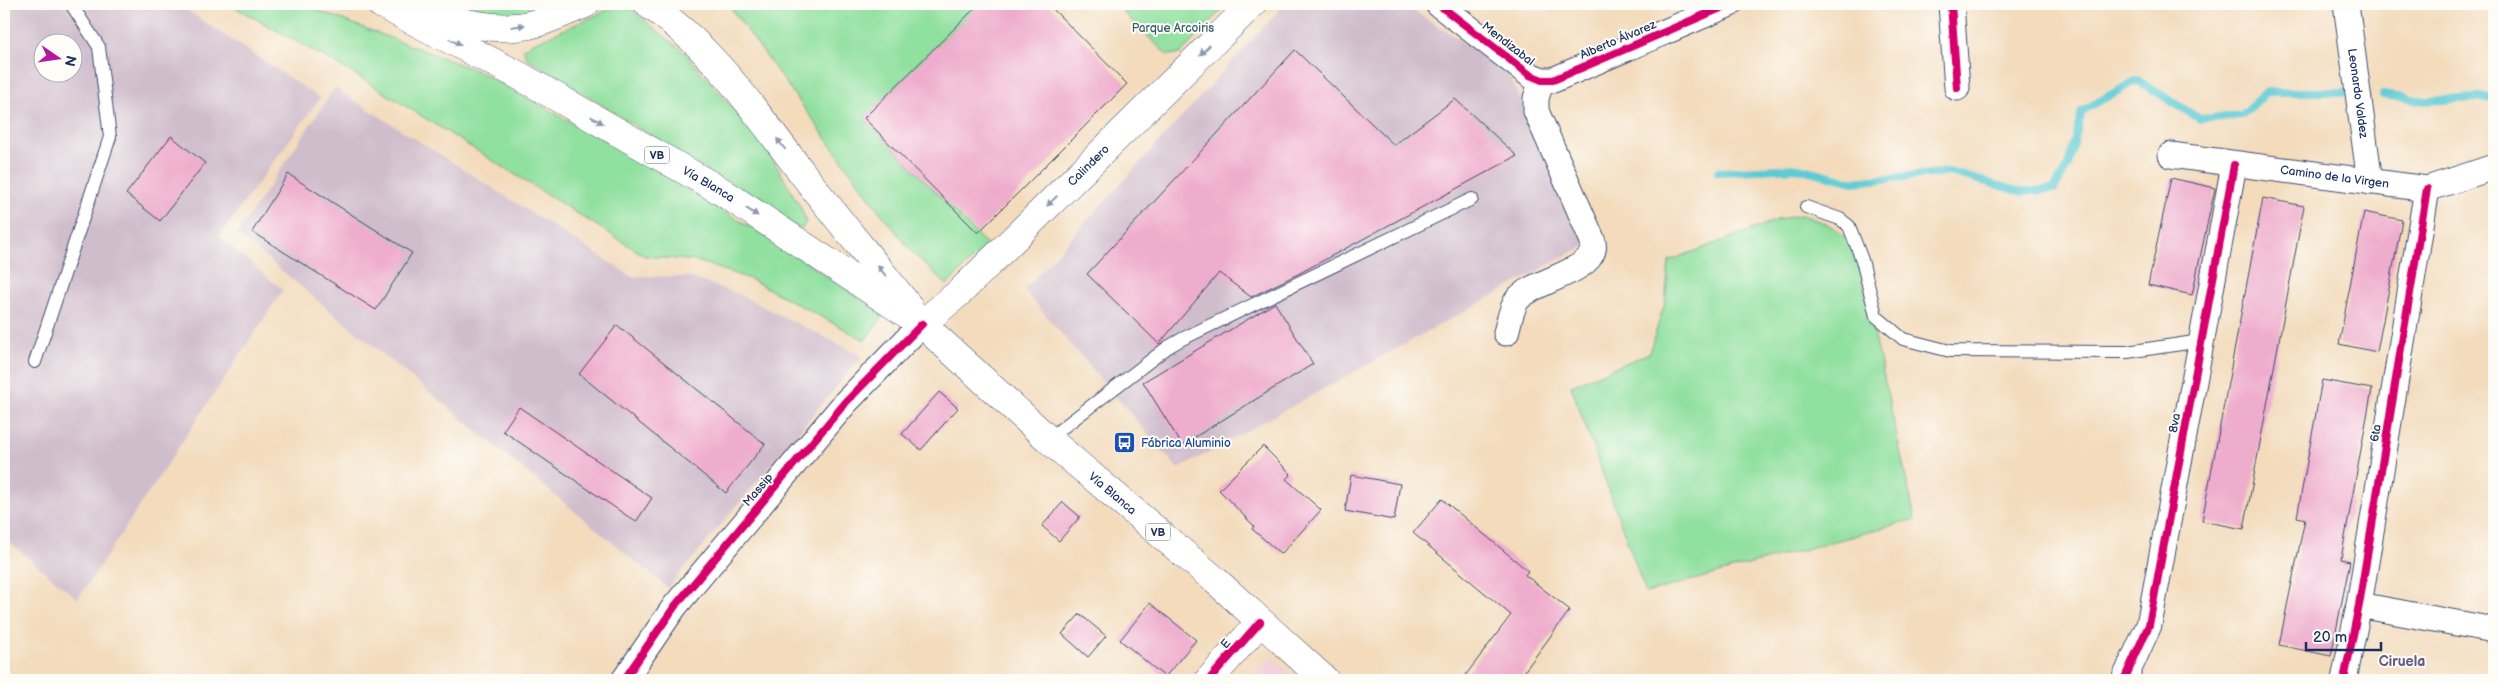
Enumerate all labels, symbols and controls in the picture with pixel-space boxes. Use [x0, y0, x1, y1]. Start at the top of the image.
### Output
street label: Alberto Álvarez [1577, 15, 1659, 63]
street label: Mendizabal [1479, 19, 1537, 69]
park label: Parque Arcoiris [1132, 21, 1214, 36]
one-way arrow [510, 22, 526, 30]
north arrow [32, 32, 82, 82]
one-way arrow [448, 38, 462, 46]
one-way arrow [1199, 44, 1211, 56]
street label: Leonardo Valdez [2345, 47, 2372, 139]
text: N [61, 54, 80, 68]
one-way arrow [591, 116, 604, 125]
one-way arrow [776, 137, 786, 151]
street label: Calindero [1064, 141, 1112, 189]
road number: VB [644, 146, 670, 164]
street label: Camino de la Virgen [2279, 162, 2390, 191]
street label: Vía Blanca [680, 163, 738, 206]
one-way arrow [1046, 195, 1058, 207]
one-way arrow [746, 207, 759, 217]
one-way arrow [876, 265, 887, 278]
street label: 8va [2166, 412, 2184, 434]
street label: 6ta [2367, 423, 2385, 443]
bus stop icon: Fábrica Aluminio [1113, 431, 1137, 455]
place label: Fábrica Aluminio [1141, 436, 1231, 451]
street label: Vía Blanca [1085, 469, 1140, 518]
street label: Massip [740, 470, 776, 510]
road number: VB [1146, 524, 1170, 540]
scale bar [2306, 619, 2380, 651]
text: 20 m [2313, 628, 2347, 647]
street label: E [1218, 636, 1234, 652]
district label: Ciruela [2379, 653, 2425, 670]

